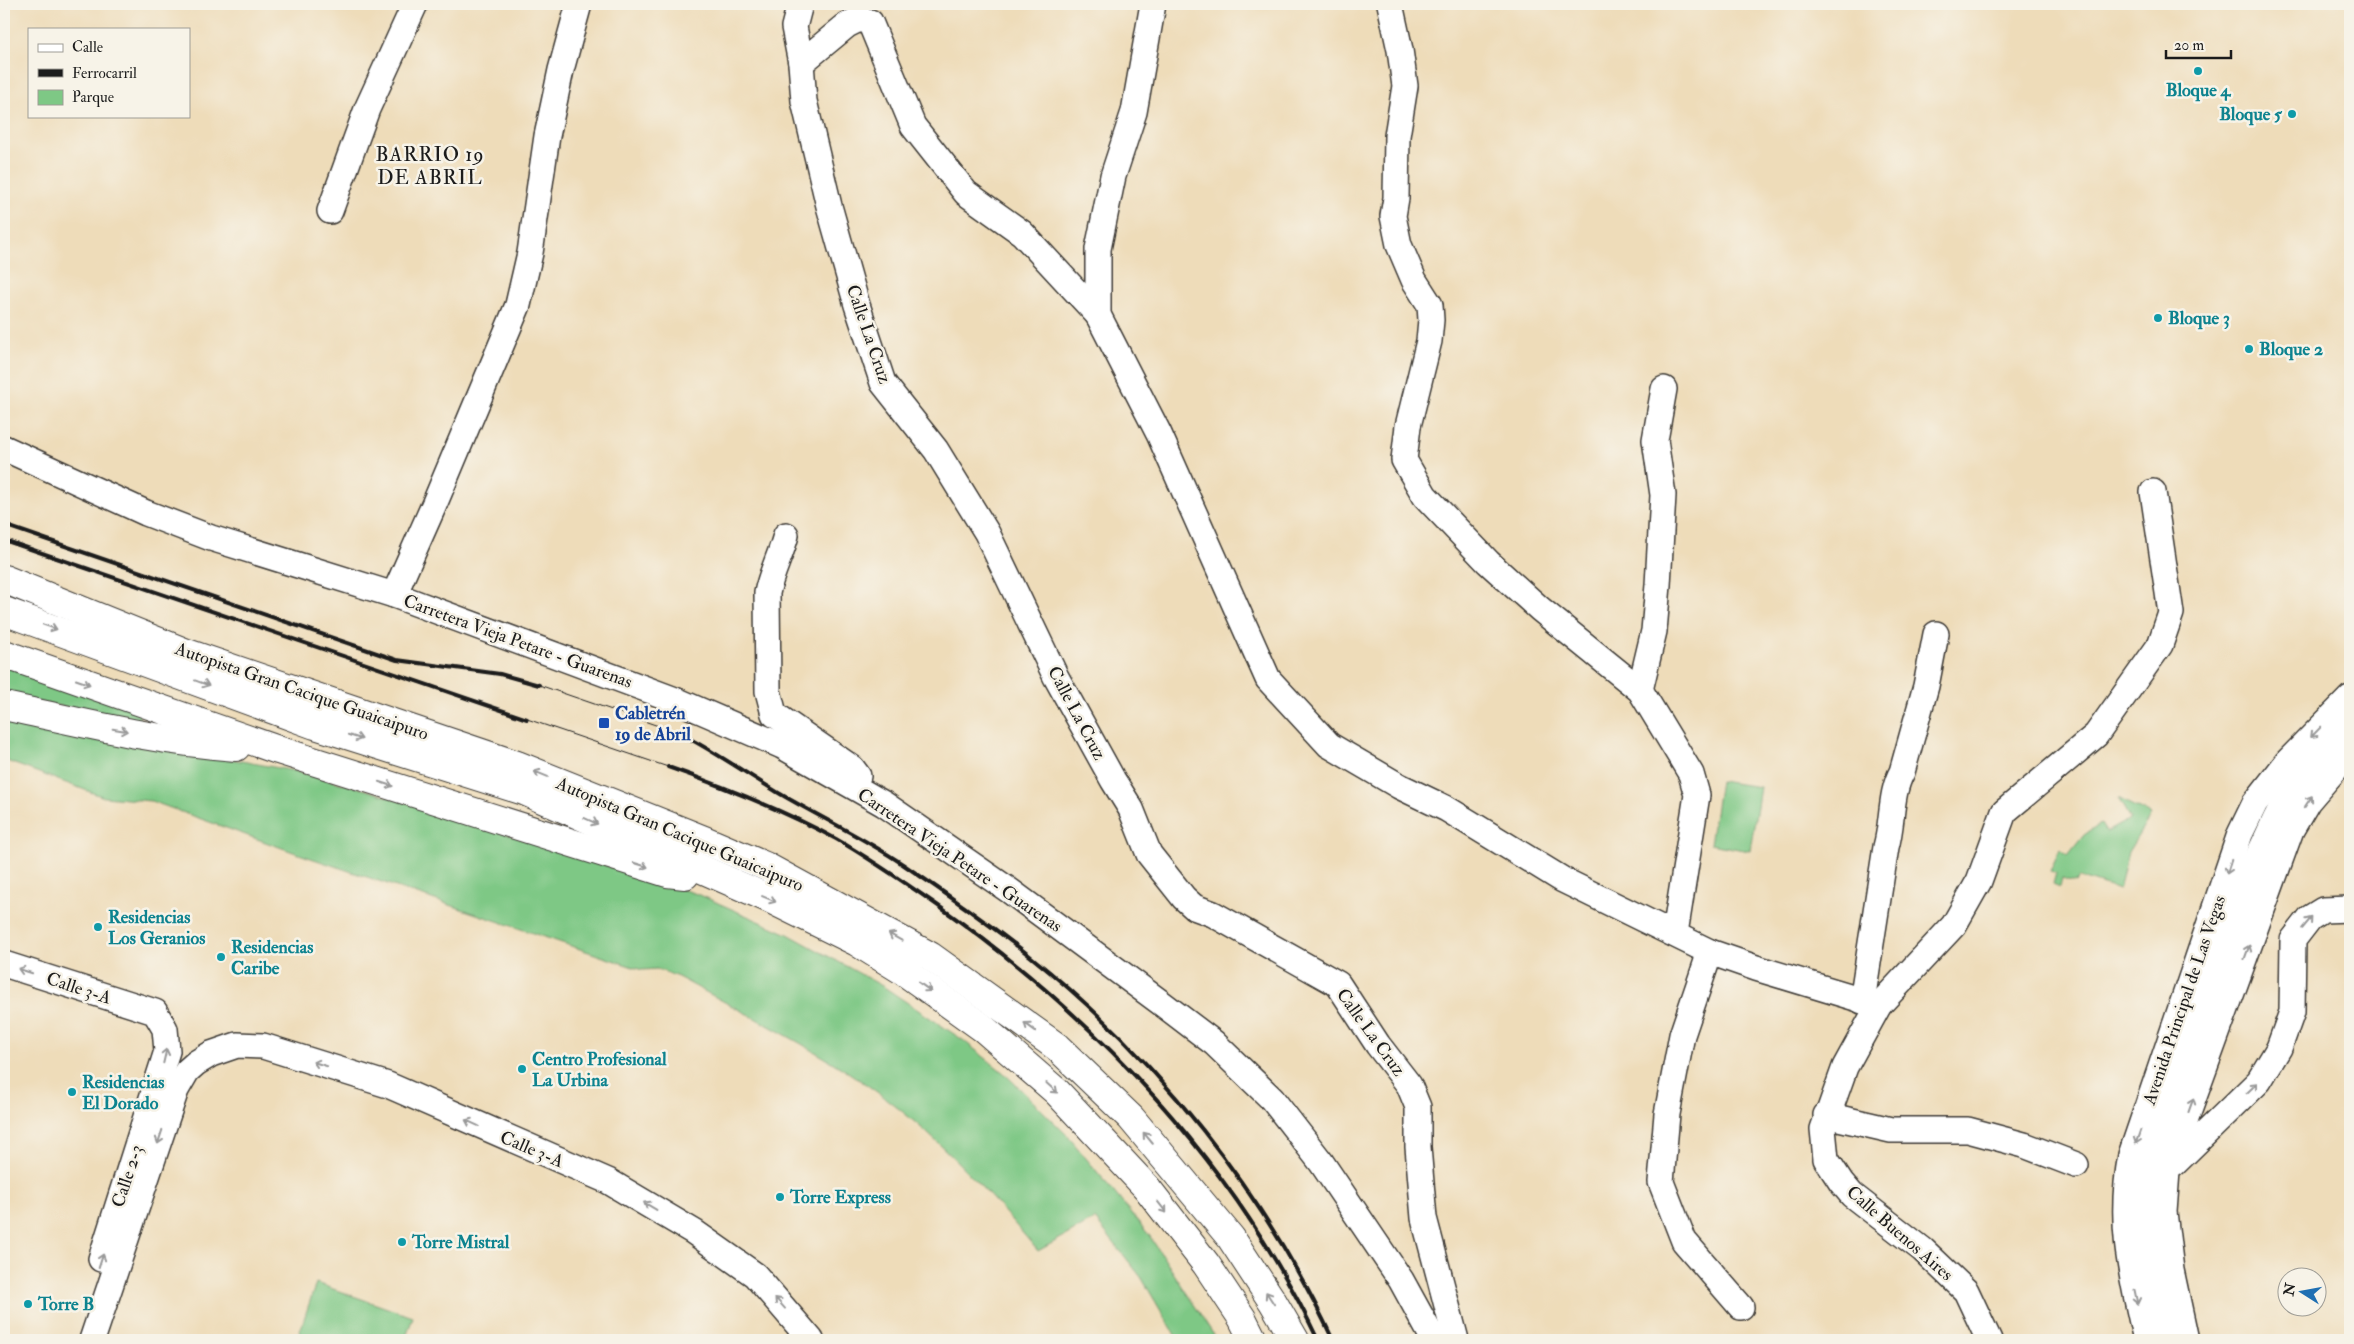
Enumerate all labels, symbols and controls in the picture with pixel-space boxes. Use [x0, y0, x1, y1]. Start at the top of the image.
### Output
legend [28, 28, 190, 118]
scale bar [2166, 28, 2232, 60]
text: 20 m [2174, 36, 2204, 55]
text: Calle [72, 38, 103, 57]
text: Ferrocarril [72, 64, 137, 83]
marker: Bloque 4 [2192, 65, 2204, 77]
place label: Bloque 4 [2166, 79, 2232, 102]
text: Parque [72, 88, 114, 107]
place label: Bloque 5 [2219, 103, 2283, 126]
marker: Bloque 5 [2286, 108, 2298, 120]
district label: BARRIO 19 DE ABRIL [375, 142, 485, 190]
street label: Calle La Cruz [841, 282, 896, 387]
place label: Bloque 3 [2168, 307, 2230, 330]
marker: Bloque 3 [2152, 312, 2164, 324]
place label: Bloque 2 [2259, 338, 2323, 361]
marker: Bloque 2 [2243, 343, 2255, 355]
street label: Carretera Vieja Petare - Guarenas [400, 589, 635, 694]
one-way arrow [42, 623, 57, 632]
street label: Autopista Gran Cacique Guaicaipuro [171, 637, 432, 746]
street label: Calle La Cruz [1042, 662, 1111, 764]
one-way arrow [75, 678, 90, 687]
one-way arrow [194, 679, 209, 688]
place label: Cabletrén 19 de Abril [615, 702, 691, 746]
marker: Cabletrén 19 de Abril [597, 716, 611, 730]
one-way arrow [112, 725, 128, 735]
one-way arrow [2310, 726, 2322, 738]
one-way arrow [347, 733, 363, 743]
one-way arrow [534, 769, 549, 779]
street label: Autopista Gran Cacique Guaicaipuro [552, 771, 807, 897]
one-way arrow [378, 780, 393, 789]
street label: Carretera Vieja Petare - Guarenas [853, 783, 1066, 938]
one-way arrow [2303, 796, 2313, 810]
one-way arrow [583, 816, 598, 826]
one-way arrow [2224, 858, 2233, 874]
one-way arrow [633, 861, 648, 870]
street label: Avenida Principal de Las Vegas [2137, 892, 2231, 1109]
one-way arrow [761, 894, 776, 904]
place label: Residencias Los Geranios [108, 906, 205, 950]
one-way arrow [2301, 917, 2312, 930]
marker: Residencias Los Geranios [92, 921, 104, 933]
one-way arrow [888, 931, 903, 941]
place label: Residencias Caribe [231, 936, 313, 980]
one-way arrow [2243, 945, 2252, 961]
marker: Residencias Caribe [215, 951, 227, 963]
one-way arrow [18, 965, 34, 975]
street label: Calle 3-A [43, 967, 115, 1010]
one-way arrow [918, 982, 932, 992]
street label: Calle La Cruz [1331, 984, 1410, 1081]
one-way arrow [1023, 1022, 1037, 1032]
one-way arrow [161, 1048, 170, 1064]
place label: Centro Profesional La Urbina [532, 1048, 667, 1092]
one-way arrow [313, 1059, 329, 1069]
marker: Centro Profesional La Urbina [516, 1063, 528, 1075]
place label: Residencias El Dorado [82, 1071, 164, 1115]
one-way arrow [1046, 1082, 1059, 1094]
one-way arrow [2245, 1082, 2258, 1094]
marker: Residencias El Dorado [66, 1086, 78, 1098]
one-way arrow [2187, 1098, 2196, 1113]
one-way arrow [465, 1117, 480, 1127]
street label: Calle 3-A [497, 1126, 568, 1173]
one-way arrow [2132, 1128, 2142, 1144]
one-way arrow [155, 1129, 164, 1144]
one-way arrow [1142, 1132, 1153, 1145]
street label: Calle 2-3 [107, 1142, 148, 1210]
street label: Calle Buenos Aires [1842, 1181, 1958, 1286]
place label: Torre Express [789, 1186, 891, 1209]
marker: Torre Express [774, 1191, 786, 1203]
one-way arrow [1157, 1200, 1168, 1213]
one-way arrow [644, 1201, 658, 1211]
place label: Torre Mistral [411, 1231, 510, 1254]
marker: Torre Mistral [396, 1236, 408, 1248]
one-way arrow [96, 1253, 106, 1269]
north arrow [2276, 1266, 2326, 1316]
text: N [2280, 1281, 2299, 1298]
one-way arrow [2132, 1288, 2141, 1304]
one-way arrow [1265, 1291, 1276, 1305]
place label: Torre B [37, 1293, 94, 1316]
one-way arrow [774, 1296, 786, 1309]
marker: Torre B [22, 1298, 34, 1310]

